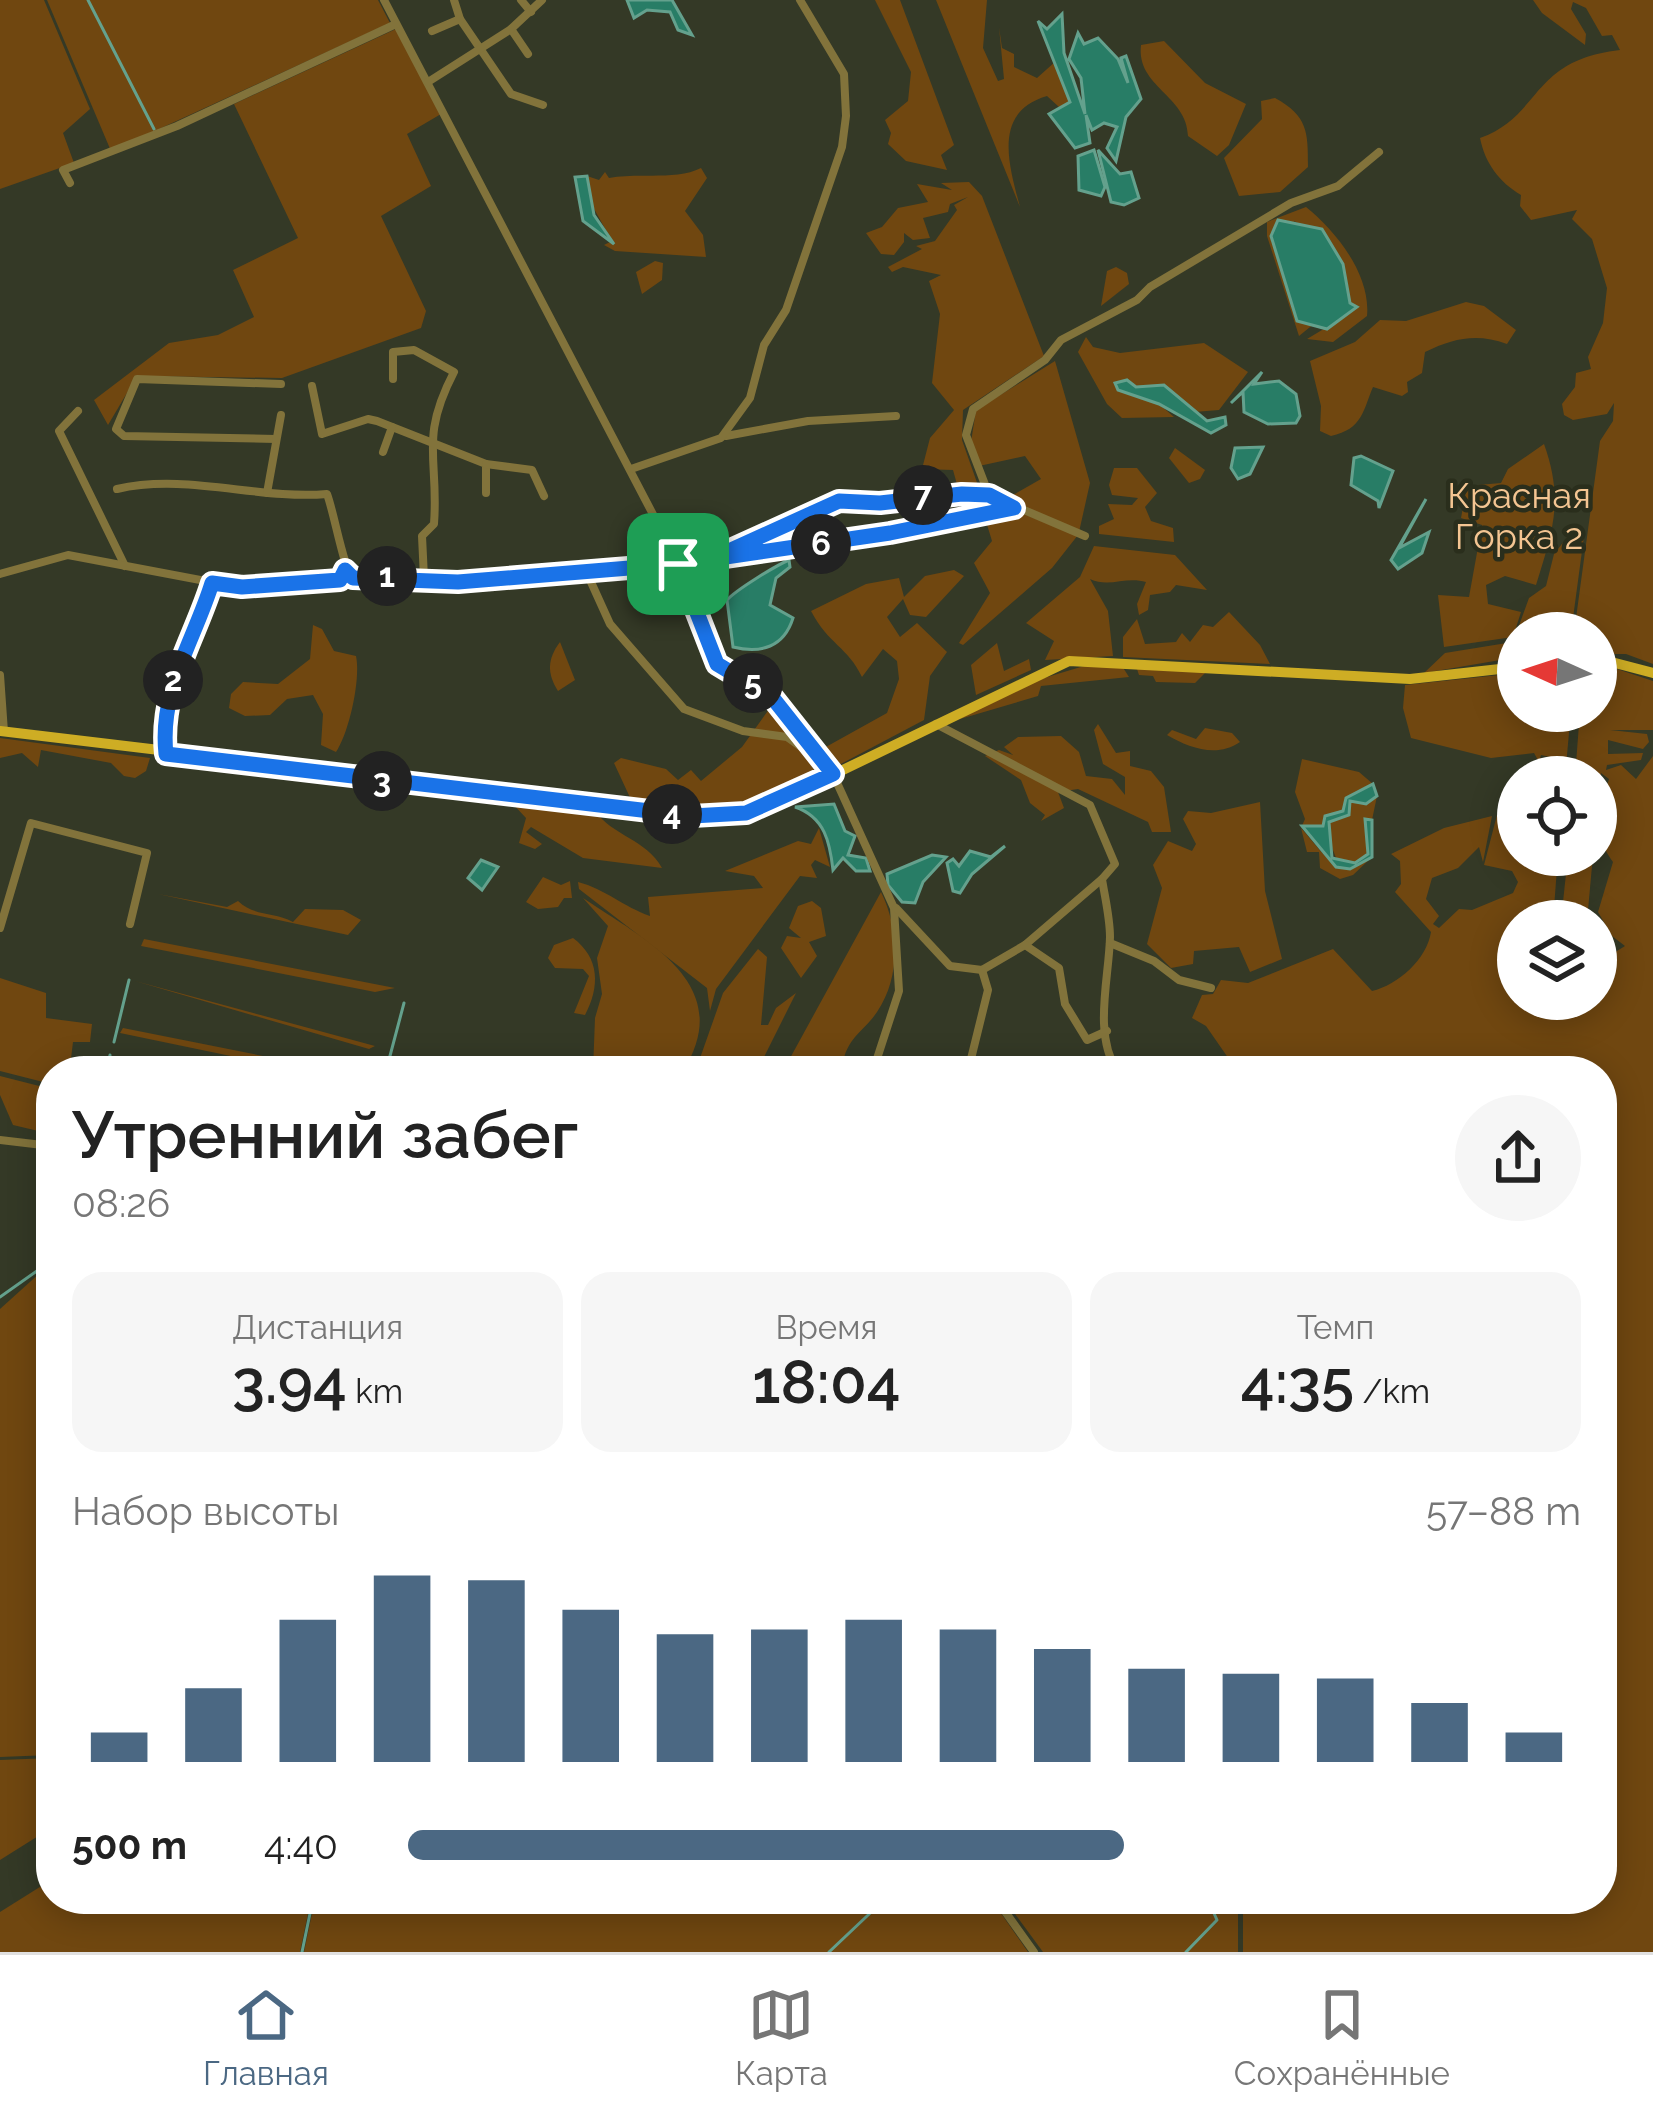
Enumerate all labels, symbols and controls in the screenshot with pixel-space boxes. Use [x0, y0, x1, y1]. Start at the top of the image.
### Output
pin: 7 [893, 465, 953, 525]
park label: Красная Горка 2 [1447, 474, 1591, 557]
text: 7 [914, 475, 932, 514]
pin [627, 513, 729, 615]
pin: 6 [791, 514, 851, 574]
text: 6 [811, 524, 831, 563]
icon: arrive [645, 531, 711, 597]
pin: 1 [357, 546, 417, 606]
text: 1 [379, 556, 395, 595]
north arrow [1497, 612, 1617, 732]
map controls [1497, 612, 1617, 1020]
pin: 2 [143, 650, 203, 710]
pin: 5 [723, 653, 783, 713]
text: 2 [164, 660, 182, 699]
text: 5 [744, 663, 762, 702]
pin: 3 [352, 751, 412, 811]
button: locate [1497, 756, 1617, 876]
text: 3 [373, 761, 391, 800]
pin: 4 [642, 784, 702, 844]
text: 4 [663, 794, 681, 833]
button: layers [1497, 900, 1617, 1020]
button: share [1455, 1095, 1581, 1221]
text: Утренний забег [72, 1096, 578, 1173]
text: 08:26 [72, 1180, 170, 1226]
text: Дистанция [232, 1308, 403, 1347]
text: Время [776, 1308, 877, 1347]
text: Темп [1297, 1308, 1374, 1347]
text: 3.94 [232, 1347, 347, 1417]
text: 18:04 [752, 1347, 901, 1417]
text: 4:35 [1241, 1347, 1354, 1417]
text: km [347, 1372, 403, 1411]
text: /km [1354, 1372, 1430, 1411]
text: Набор высоты [72, 1488, 340, 1534]
text: 57–88 m [1426, 1488, 1581, 1534]
text: 500 m [72, 1822, 187, 1868]
text: 4:40 [264, 1822, 338, 1868]
tab: Главная [203, 1982, 329, 2093]
tab: Карта [735, 1982, 828, 2093]
tab: Сохранённые [1234, 1982, 1450, 2093]

